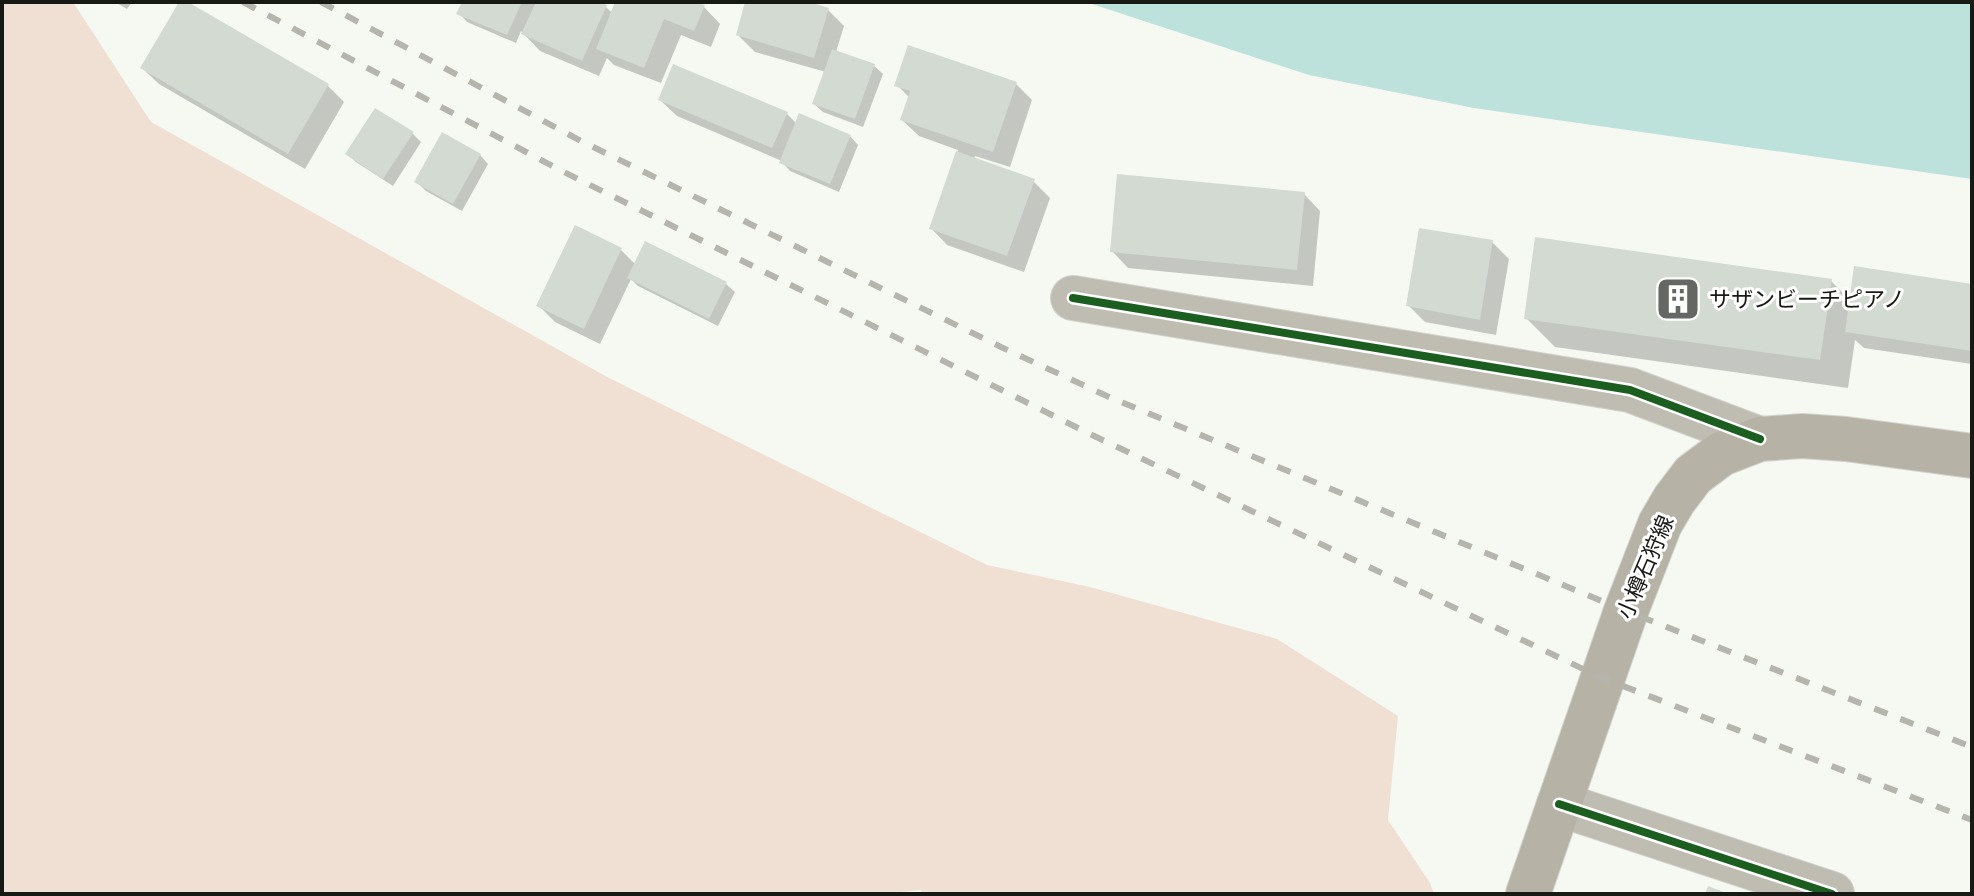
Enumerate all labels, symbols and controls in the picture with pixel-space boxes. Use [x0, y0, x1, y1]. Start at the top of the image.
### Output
building icon: サザンビーチピアノ [1654, 275, 1702, 323]
place label: サザンビーチピアノ [1709, 283, 1905, 313]
street label: 小樽石狩線 [1609, 510, 1679, 623]

